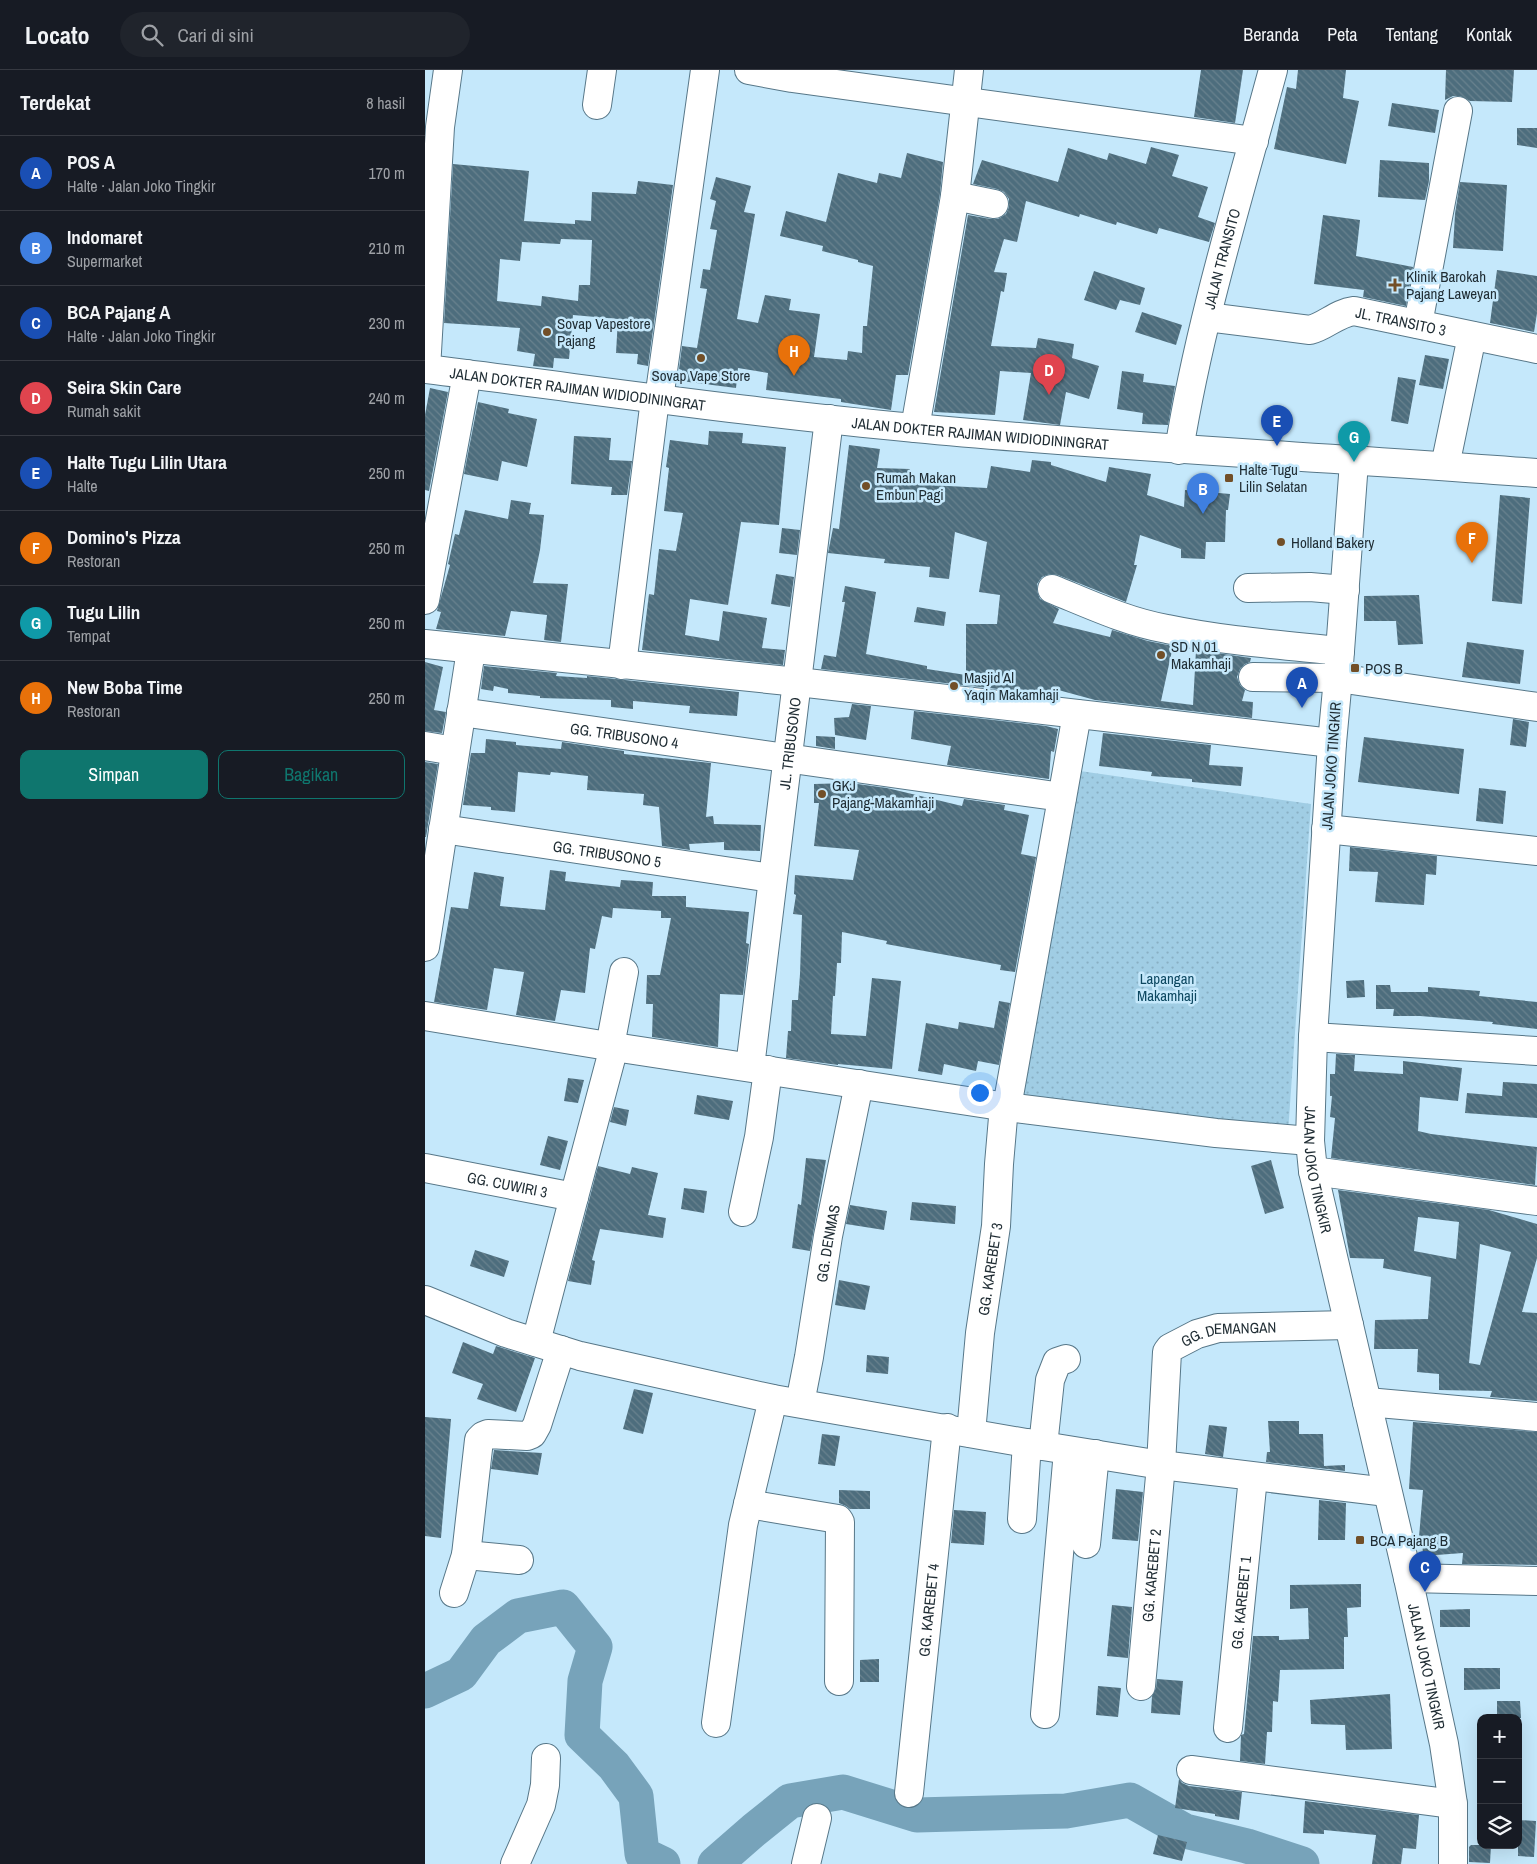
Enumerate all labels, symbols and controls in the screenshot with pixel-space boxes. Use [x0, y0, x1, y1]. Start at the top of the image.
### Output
search box [120, 12, 470, 57]
text: Locato [25, 19, 90, 51]
icon: search [138, 21, 166, 49]
text: Cari di sini [178, 22, 254, 48]
text: Beranda [1243, 22, 1299, 47]
text: Peta [1327, 22, 1358, 47]
text: Tentang [1386, 22, 1438, 47]
text: Kontak [1466, 22, 1512, 47]
text: Terdekat [20, 88, 91, 117]
text: 8 hasil [366, 92, 405, 114]
text: POS A [67, 149, 115, 175]
text: A [31, 162, 41, 184]
text: 170 m [369, 162, 405, 184]
text: Halte · Jalan Joko Tingkir [67, 175, 215, 197]
street label: JALAN TRANSITO [1198, 206, 1245, 311]
text: Indomaret [67, 224, 142, 250]
text: B [31, 237, 41, 259]
text: 210 m [369, 237, 405, 259]
text: Supermarket [67, 250, 142, 272]
place label: Klinik Barokah Pajang Laweyan [1406, 266, 1497, 304]
marker: Klinik Barokah Pajang Laweyan [1388, 278, 1402, 292]
text: BCA Pajang A [67, 299, 171, 325]
street label: JL. TRANSITO 3 [1354, 301, 1448, 340]
text: C [31, 312, 41, 334]
text: 230 m [369, 312, 405, 334]
place label: Sovap Vapestore Pajang [557, 313, 651, 351]
text: Halte · Jalan Joko Tingkir [67, 325, 215, 347]
marker: Sovap Vapestore Pajang [541, 326, 553, 338]
pin: H [778, 335, 810, 376]
marker: Sovap Vape Store [695, 352, 707, 364]
pin: D [1033, 354, 1065, 395]
street label: JALAN DOKTER RAJIMAN WIDIODININGRAT [449, 362, 707, 415]
place label: Sovap Vape Store [652, 365, 751, 386]
text: Seira Skin Care [67, 374, 181, 400]
text: D [31, 387, 41, 409]
text: 240 m [369, 387, 405, 409]
text: Rumah sakit [67, 400, 141, 422]
pin: E [1261, 405, 1293, 446]
street label: JALAN DOKTER RAJIMAN WIDIODININGRAT [851, 411, 1110, 455]
pin: G [1338, 421, 1370, 462]
text: Halte Tugu Lilin Utara [67, 449, 227, 475]
place label: Halte Tugu Lilin Selatan [1239, 459, 1307, 497]
text: E [32, 462, 40, 484]
text: 250 m [369, 462, 405, 484]
place label: Rumah Makan Embun Pagi [876, 467, 956, 505]
marker: Halte Tugu Lilin Selatan [1223, 472, 1235, 484]
pin: B [1187, 473, 1219, 514]
text: Halte [67, 475, 98, 497]
marker: Rumah Makan Embun Pagi [860, 480, 872, 492]
pin: F [1456, 522, 1488, 563]
text: Domino's Pizza [67, 524, 181, 550]
place label: Holland Bakery [1291, 532, 1375, 553]
marker: Holland Bakery [1275, 536, 1287, 548]
text: F [32, 537, 40, 559]
text: 250 m [369, 537, 405, 559]
text: Restoran [67, 550, 120, 572]
text: Tugu Lilin [67, 599, 140, 625]
text: G [31, 612, 41, 634]
text: 250 m [369, 612, 405, 634]
text: Tempat [67, 625, 110, 647]
place label: SD N 01 Makamhaji [1171, 636, 1231, 674]
marker: SD N 01 Makamhaji [1155, 649, 1167, 661]
place label: POS B [1365, 658, 1403, 679]
marker: POS B [1349, 662, 1361, 674]
place label: Masjid Al Yaqin Makamhaji [964, 667, 1059, 705]
pin: A [1286, 667, 1318, 708]
text: New Boba Time [67, 674, 183, 700]
marker: Masjid Al Yaqin Makamhaji [948, 680, 960, 692]
text: H [31, 687, 41, 709]
text: 250 m [369, 687, 405, 709]
street label: JL. TRIBUSONO [773, 696, 805, 791]
text: Restoran [67, 700, 120, 722]
street label: JALAN JOKO TINGKIR [1316, 701, 1346, 831]
street label: GG. TRIBUSONO 4 [569, 717, 680, 753]
button: Simpan [20, 750, 208, 799]
button: Bagikan [218, 750, 405, 799]
place label: GKJ Pajang-Makamhaji [832, 775, 935, 813]
marker: GKJ Pajang-Makamhaji [816, 788, 828, 800]
street label: GG. TRIBUSONO 5 [552, 835, 663, 872]
park label: Lapangan Makamhaji [1137, 968, 1197, 1006]
your location [967, 1080, 993, 1106]
street label: JALAN JOKO TINGKIR [1299, 1106, 1338, 1235]
street label: GG. CUWIRI 3 [465, 1166, 550, 1202]
street label: GG. DENMAS [810, 1203, 845, 1284]
street label: GG. KAREBET 3 [972, 1221, 1007, 1317]
street label: GG. DEMANGAN [1177, 1316, 1276, 1351]
street label: GG. KAREBET 2 [1136, 1528, 1166, 1623]
place label: BCA Pajang B [1370, 1530, 1448, 1551]
marker: BCA Pajang B [1354, 1534, 1366, 1546]
pin: C [1409, 1551, 1441, 1592]
street label: GG. KAREBET 1 [1225, 1555, 1256, 1650]
street label: GG. KAREBET 4 [913, 1562, 943, 1658]
street label: JALAN JOKO TINGKIR [1403, 1601, 1451, 1731]
map controls [1477, 1714, 1522, 1849]
button: + [1477, 1714, 1522, 1759]
button: − [1477, 1759, 1522, 1804]
button: layers [1477, 1804, 1522, 1849]

